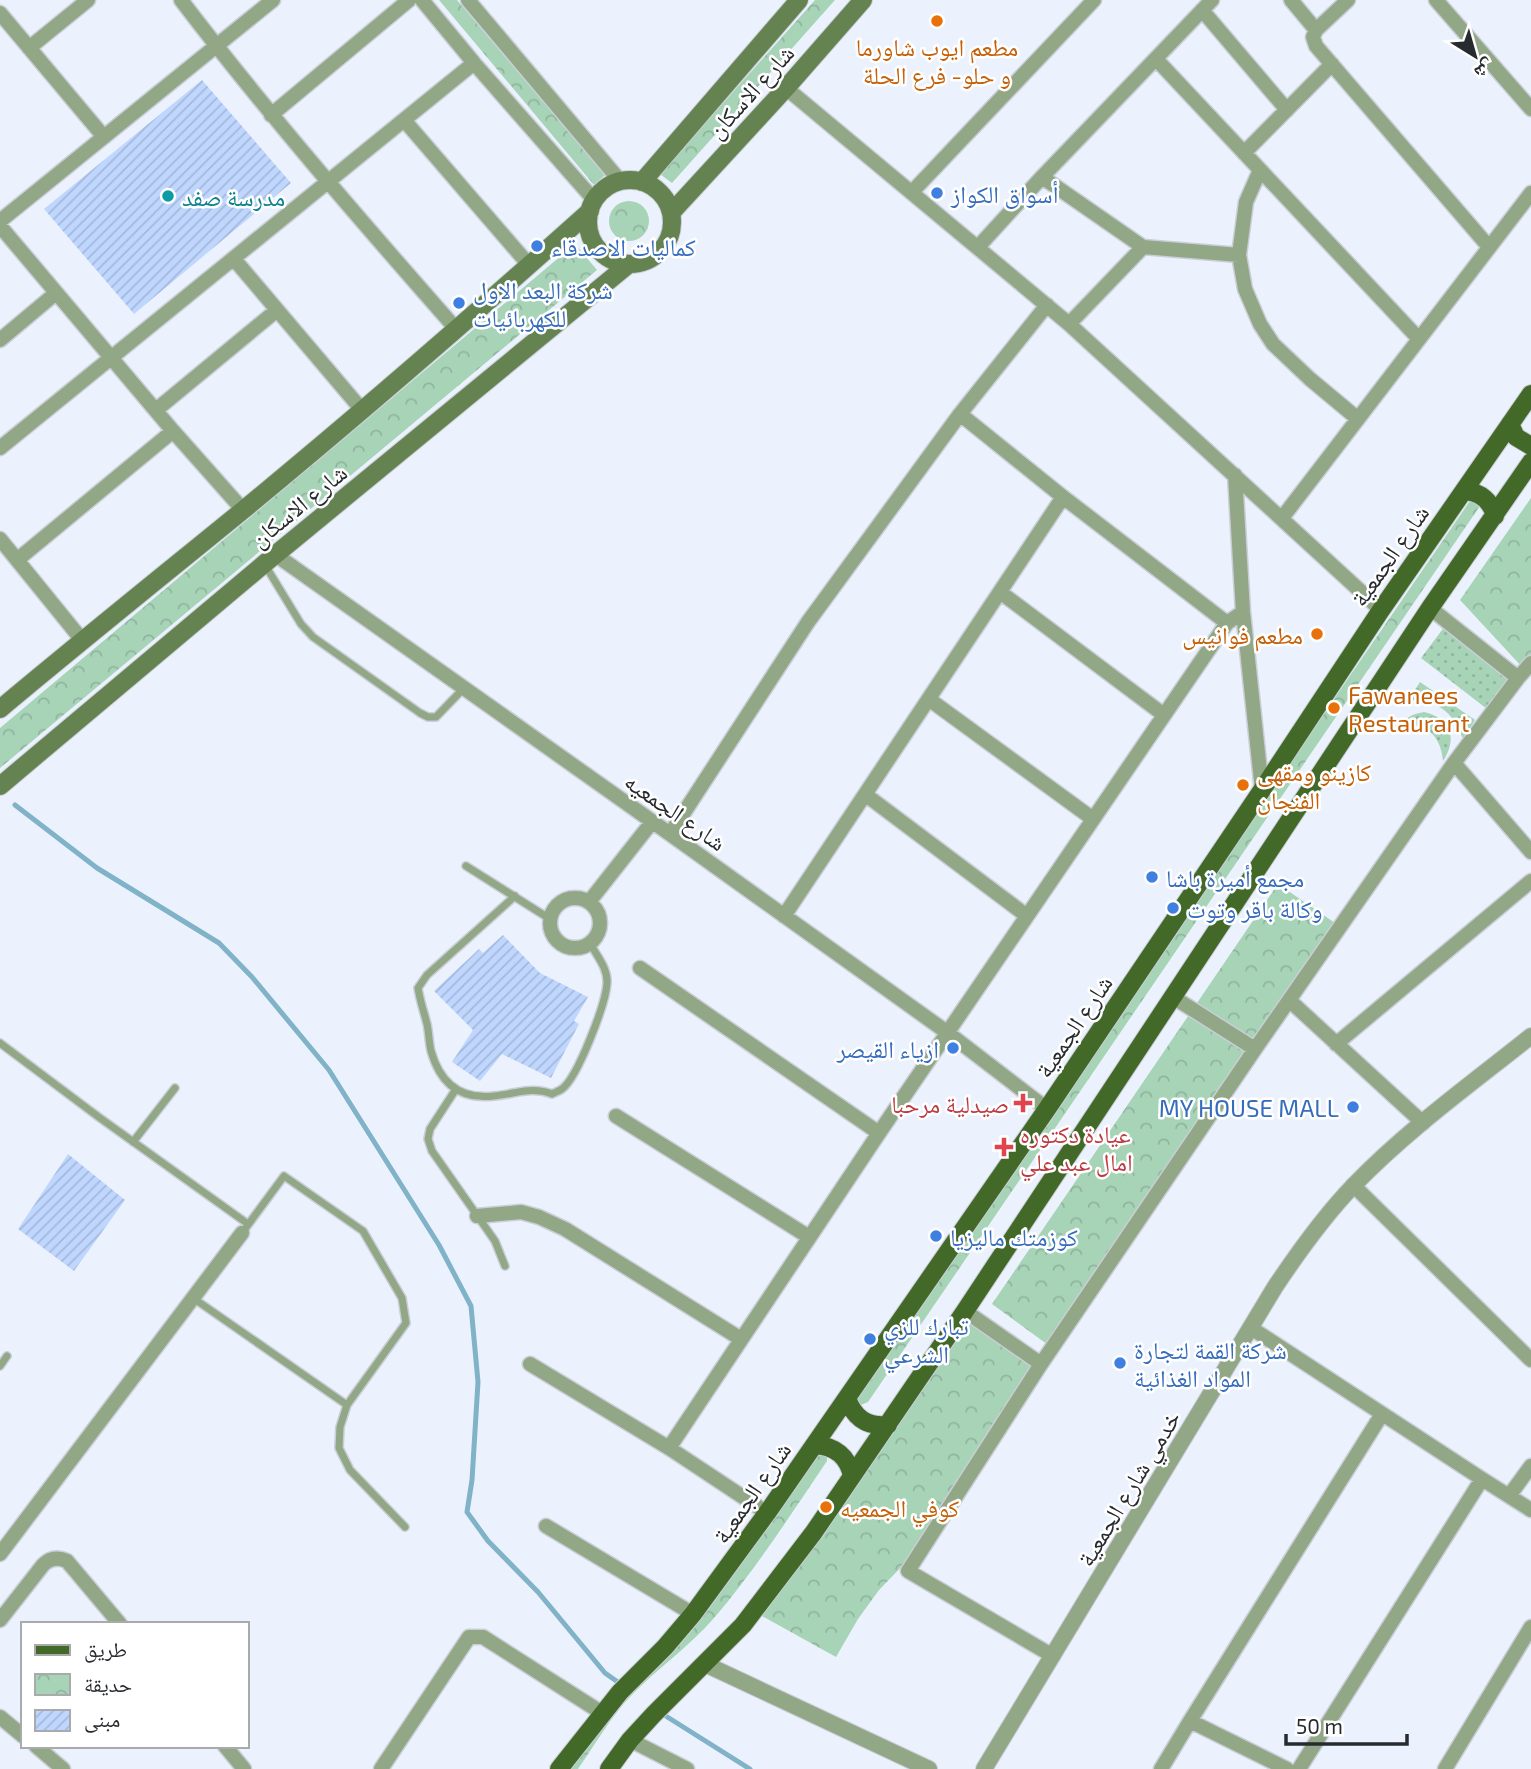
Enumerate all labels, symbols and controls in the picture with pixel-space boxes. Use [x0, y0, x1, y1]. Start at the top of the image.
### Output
marker: مطعم ايوب شاورما و حلو- فرع الحلة [929, 13, 945, 29]
north arrow [1440, 21, 1510, 91]
place label: مطعم ايوب شاورما و حلو- فرع الحلة [856, 32, 1018, 91]
street label: شارع الاسكان [700, 38, 801, 145]
text: ش [1470, 54, 1501, 85]
place label: أسواق الكواز [950, 179, 1058, 209]
place label: مدرسة صفد [182, 182, 285, 211]
marker: أسواق الكواز [929, 185, 945, 201]
marker: مدرسة صفد [160, 188, 176, 204]
place label: كماليات الاصدقاء [551, 232, 696, 261]
marker: كماليات الاصدقاء [529, 238, 545, 254]
place label: شركة البعد الاول للكهربائيات [473, 275, 613, 332]
marker: شركة البعد الاول للكهربائيات [451, 295, 467, 311]
street label: شارع الاسكان [244, 457, 353, 554]
street label: شارع الجمعية [1344, 499, 1436, 612]
place label: مطعم فوانيس [1182, 620, 1303, 652]
marker: مطعم فوانيس [1309, 626, 1325, 642]
place label: Fawanees Restaurant [1348, 680, 1470, 737]
marker: Fawanees Restaurant [1326, 700, 1342, 716]
place label: كازينو ومقهى الفنجان [1257, 757, 1371, 815]
street label: شارع الجمعيه [619, 766, 732, 858]
marker: كازينو ومقهى الفنجان [1235, 777, 1251, 793]
place label: مجمع أميرة باشا [1166, 863, 1304, 894]
marker: مجمع أميرة باشا [1144, 869, 1160, 885]
place label: وكالة باقر وتوت [1187, 894, 1323, 923]
marker: وكالة باقر وتوت [1165, 900, 1181, 916]
street label: شارع الجمعية [1028, 969, 1119, 1084]
place label: ازياء القيصر [836, 1034, 939, 1063]
marker: ازياء القيصر [945, 1040, 961, 1056]
place label: صيدلية مرحبا [891, 1089, 1009, 1118]
place label: MY HOUSE MALL [1159, 1093, 1339, 1122]
marker: صيدلية مرحبا [1015, 1095, 1031, 1111]
marker: MY HOUSE MALL [1345, 1099, 1361, 1115]
place label: عيادة دكتوره امال عبد علي [1020, 1119, 1133, 1182]
marker: عيادة دكتوره امال عبد علي [994, 1137, 1014, 1157]
place label: كوزمتك ماليزيا [950, 1222, 1078, 1251]
marker: كوزمتك ماليزيا [928, 1228, 944, 1244]
place label: تبارك للزي الشرعي [884, 1311, 969, 1374]
marker: تبارك للزي الشرعي [862, 1331, 878, 1347]
place label: شركة القمة لتجارة المواد الغذائية [1134, 1335, 1287, 1392]
marker: شركة القمة لتجارة المواد الغذائية [1112, 1355, 1128, 1371]
street label: خدمي شارع الجمعية [1070, 1405, 1191, 1574]
street label: شارع الجمعية [706, 1436, 798, 1549]
place label: كوفي الجمعيه [840, 1493, 959, 1528]
marker: كوفي الجمعيه [818, 1499, 834, 1515]
legend [21, 1622, 248, 1748]
text: طريق [84, 1636, 127, 1663]
text: حديقة [84, 1671, 132, 1696]
scale bar [1286, 1702, 1407, 1746]
text: مبنى [84, 1706, 120, 1733]
text: 50 m [1296, 1713, 1343, 1738]

